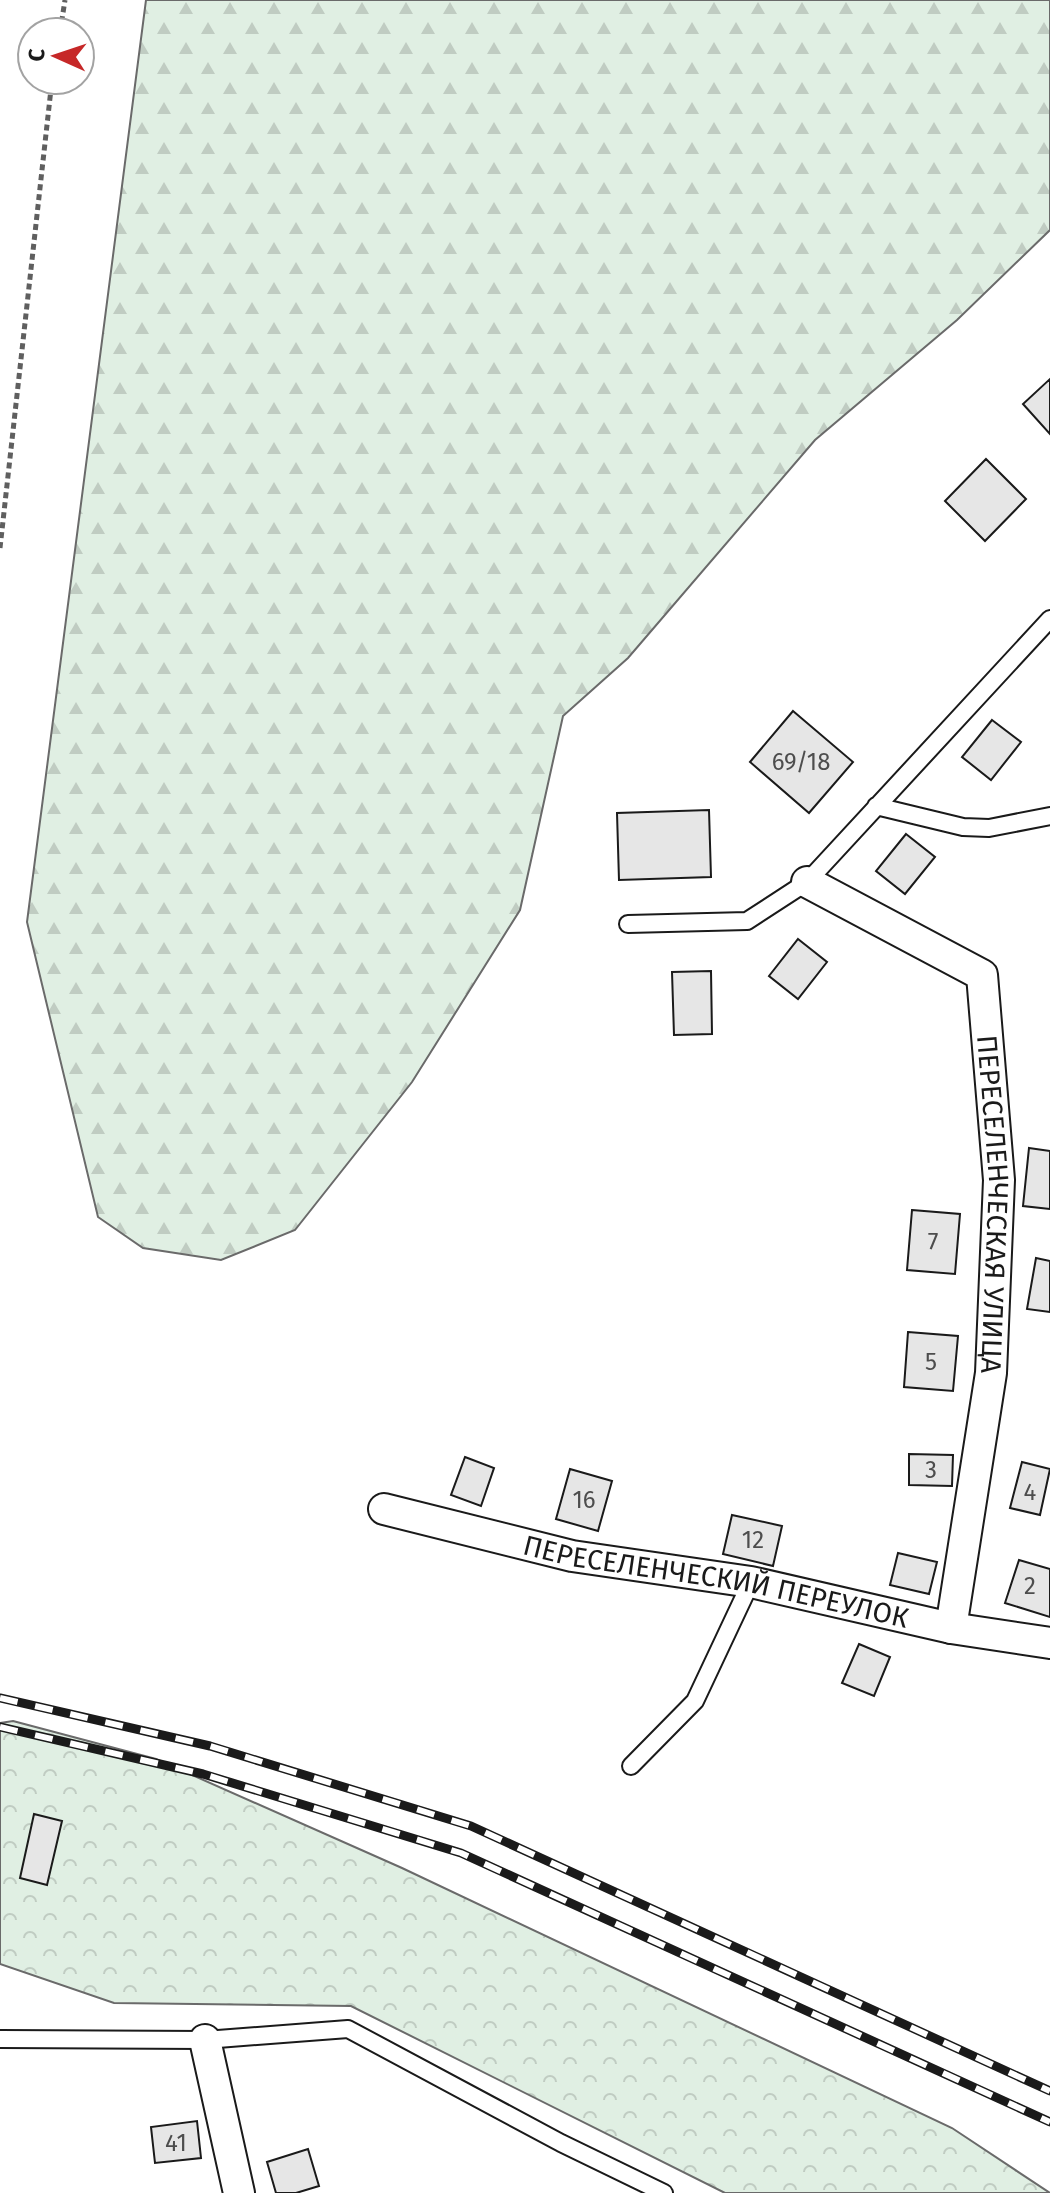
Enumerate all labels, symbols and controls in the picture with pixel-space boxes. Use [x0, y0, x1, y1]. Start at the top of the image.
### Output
north arrow [16, 16, 96, 96]
text: С [23, 48, 50, 62]
house number: 69/18 [772, 748, 830, 776]
street label: ПЕРЕСЕЛЕНЧЕСКАЯ УЛИЦА [970, 1034, 1015, 1374]
house number: 7 [928, 1228, 938, 1256]
house number: 5 [925, 1348, 937, 1376]
house number: 3 [925, 1456, 937, 1484]
house number: 4 [1024, 1478, 1037, 1506]
house number: 16 [572, 1486, 596, 1514]
house number: 12 [742, 1526, 764, 1554]
street label: ПЕРЕСЕЛЕНЧЕСКИЙ ПЕРЕУЛОК [520, 1528, 912, 1635]
house number: 2 [1024, 1572, 1036, 1600]
house number: 41 [165, 2129, 187, 2157]

